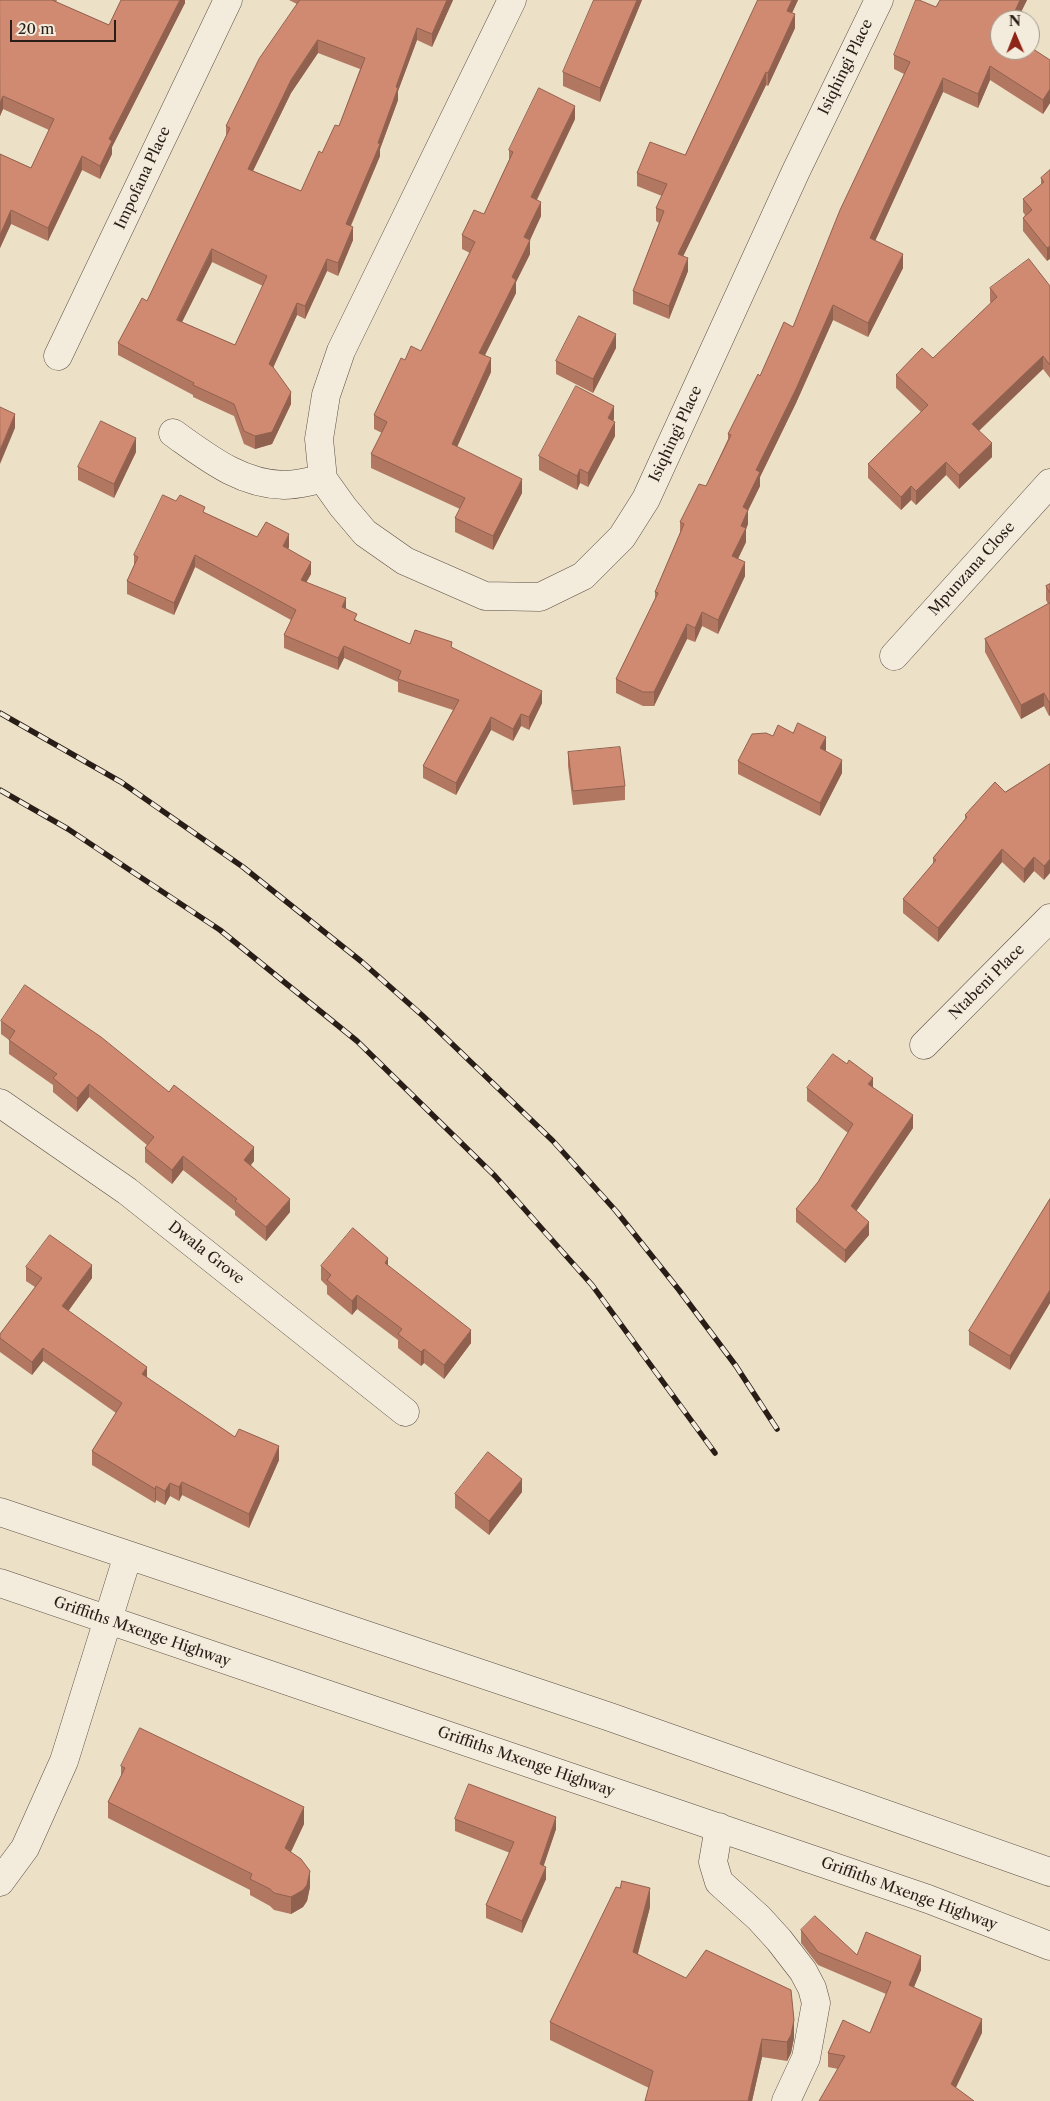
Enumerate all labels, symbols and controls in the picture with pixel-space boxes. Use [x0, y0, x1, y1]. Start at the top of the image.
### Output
scale bar [12, 10, 119, 42]
north arrow [990, 10, 1040, 60]
text: N [1009, 12, 1021, 30]
street label: Isiqhingi Place [815, 16, 877, 118]
text: 20 m [18, 19, 54, 38]
street label: Impofana Place [111, 124, 175, 232]
street label: Isiqhingi Place [646, 383, 706, 485]
street label: Mpunzana Close [925, 518, 1019, 620]
street label: Ntabeni Place [946, 941, 1028, 1023]
street label: Dwala Grove [164, 1218, 248, 1288]
street label: Griffiths Mxenge Highway [51, 1593, 233, 1671]
street label: Griffiths Mxenge Highway [435, 1723, 617, 1801]
street label: Griffiths Mxenge Highway [818, 1854, 1000, 1934]

